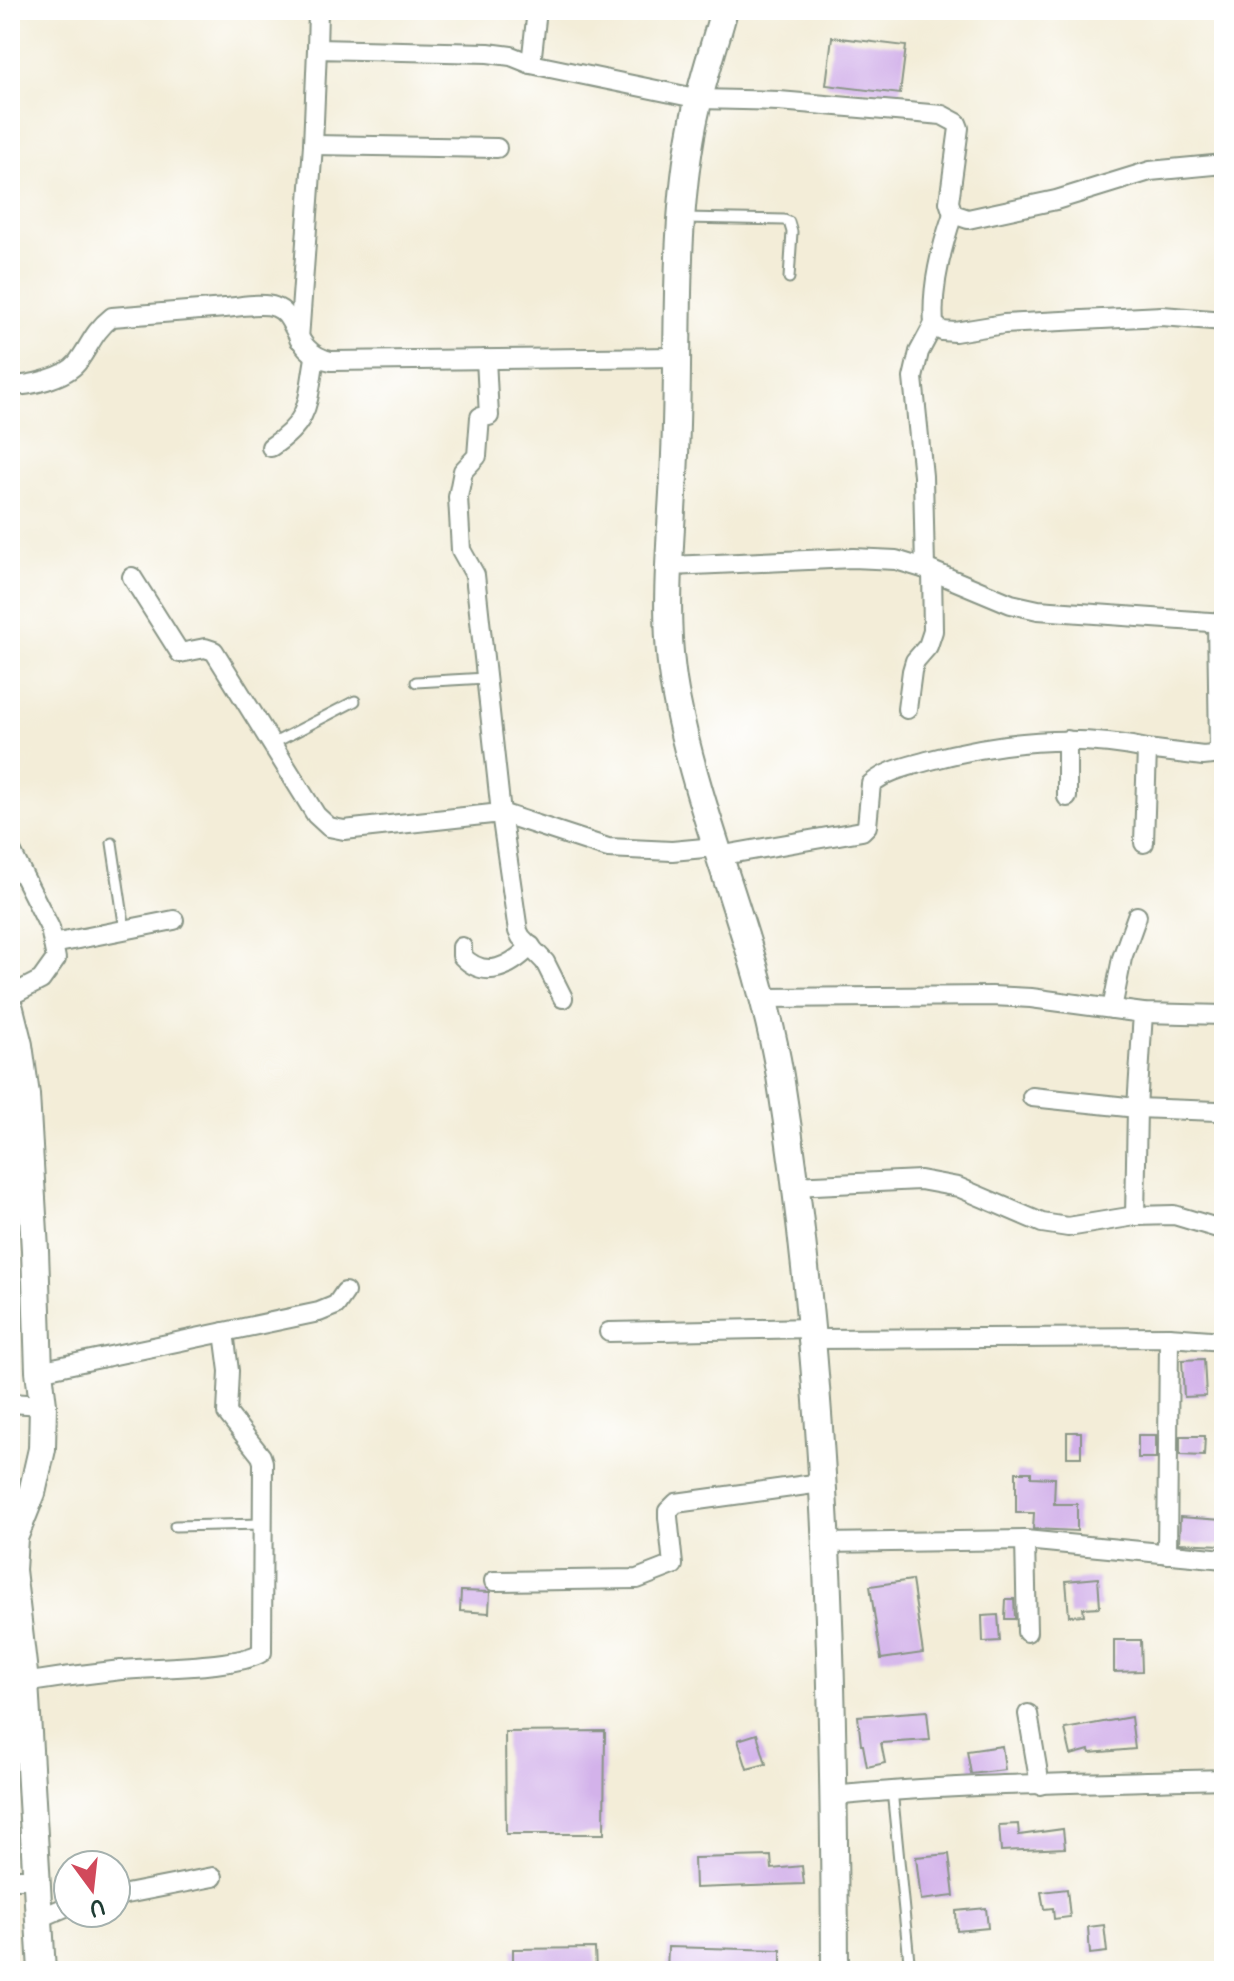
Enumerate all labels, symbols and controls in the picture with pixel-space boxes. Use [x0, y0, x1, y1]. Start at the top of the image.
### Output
north arrow [52, 1849, 132, 1929]
text: U [86, 1892, 108, 1923]

